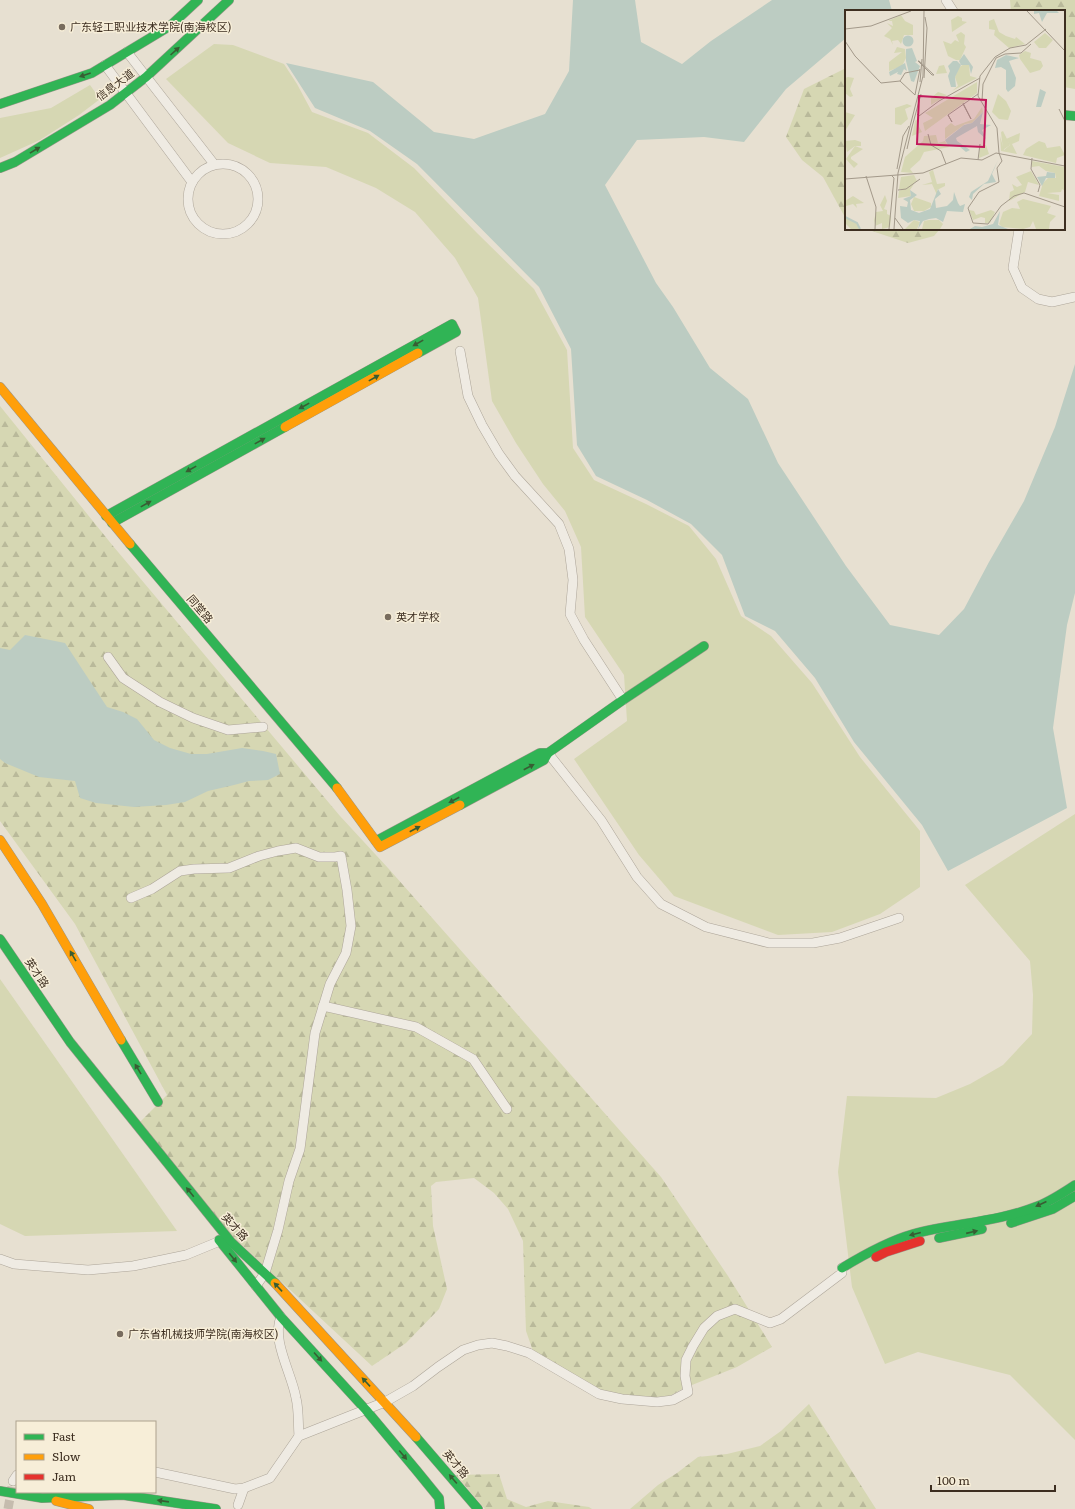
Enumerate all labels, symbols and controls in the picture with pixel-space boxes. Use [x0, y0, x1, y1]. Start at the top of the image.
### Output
inset map [845, 10, 1065, 230]
place label: 广东轻工职业技术学院(南海校区) [70, 18, 231, 34]
marker: 广东轻工职业技术学院(南海校区) [57, 22, 67, 32]
one-way arrow [170, 46, 180, 56]
street label: 信息大道 [92, 65, 137, 104]
one-way arrow [78, 73, 90, 79]
one-way arrow [29, 147, 41, 154]
one-way arrow [412, 340, 424, 346]
one-way arrow [368, 374, 380, 381]
one-way arrow [298, 403, 310, 409]
one-way arrow [254, 437, 266, 444]
one-way arrow [185, 466, 196, 472]
one-way arrow [140, 500, 152, 507]
street label: 同堂路 [184, 591, 218, 626]
place label: 英才学校 [396, 608, 440, 624]
marker: 英才学校 [383, 612, 393, 622]
one-way arrow [524, 764, 535, 771]
one-way arrow [448, 796, 459, 803]
one-way arrow [409, 825, 421, 832]
one-way arrow [69, 950, 76, 962]
street label: 英才路 [22, 954, 54, 991]
one-way arrow [134, 1063, 141, 1075]
one-way arrow [185, 1186, 194, 1197]
one-way arrow [1036, 1201, 1047, 1207]
street label: 英才路 [219, 1209, 253, 1244]
one-way arrow [965, 1228, 978, 1234]
one-way arrow [909, 1231, 921, 1237]
one-way arrow [229, 1253, 238, 1264]
one-way arrow [273, 1282, 283, 1292]
place label: 广东省机械技师学院(南海校区) [128, 1325, 278, 1341]
marker: 广东省机械技师学院(南海校区) [115, 1329, 125, 1339]
one-way arrow [313, 1352, 323, 1362]
one-way arrow [361, 1377, 371, 1387]
legend [16, 1421, 156, 1493]
text: Fast [52, 1427, 76, 1445]
street label: 英才路 [440, 1446, 474, 1481]
text: Slow [52, 1447, 81, 1465]
one-way arrow [399, 1449, 408, 1460]
text: Jam [52, 1467, 77, 1485]
scale bar [931, 1467, 1055, 1493]
text: 100 m [937, 1471, 970, 1489]
one-way arrow [448, 1474, 457, 1484]
one-way arrow [157, 1498, 169, 1504]

